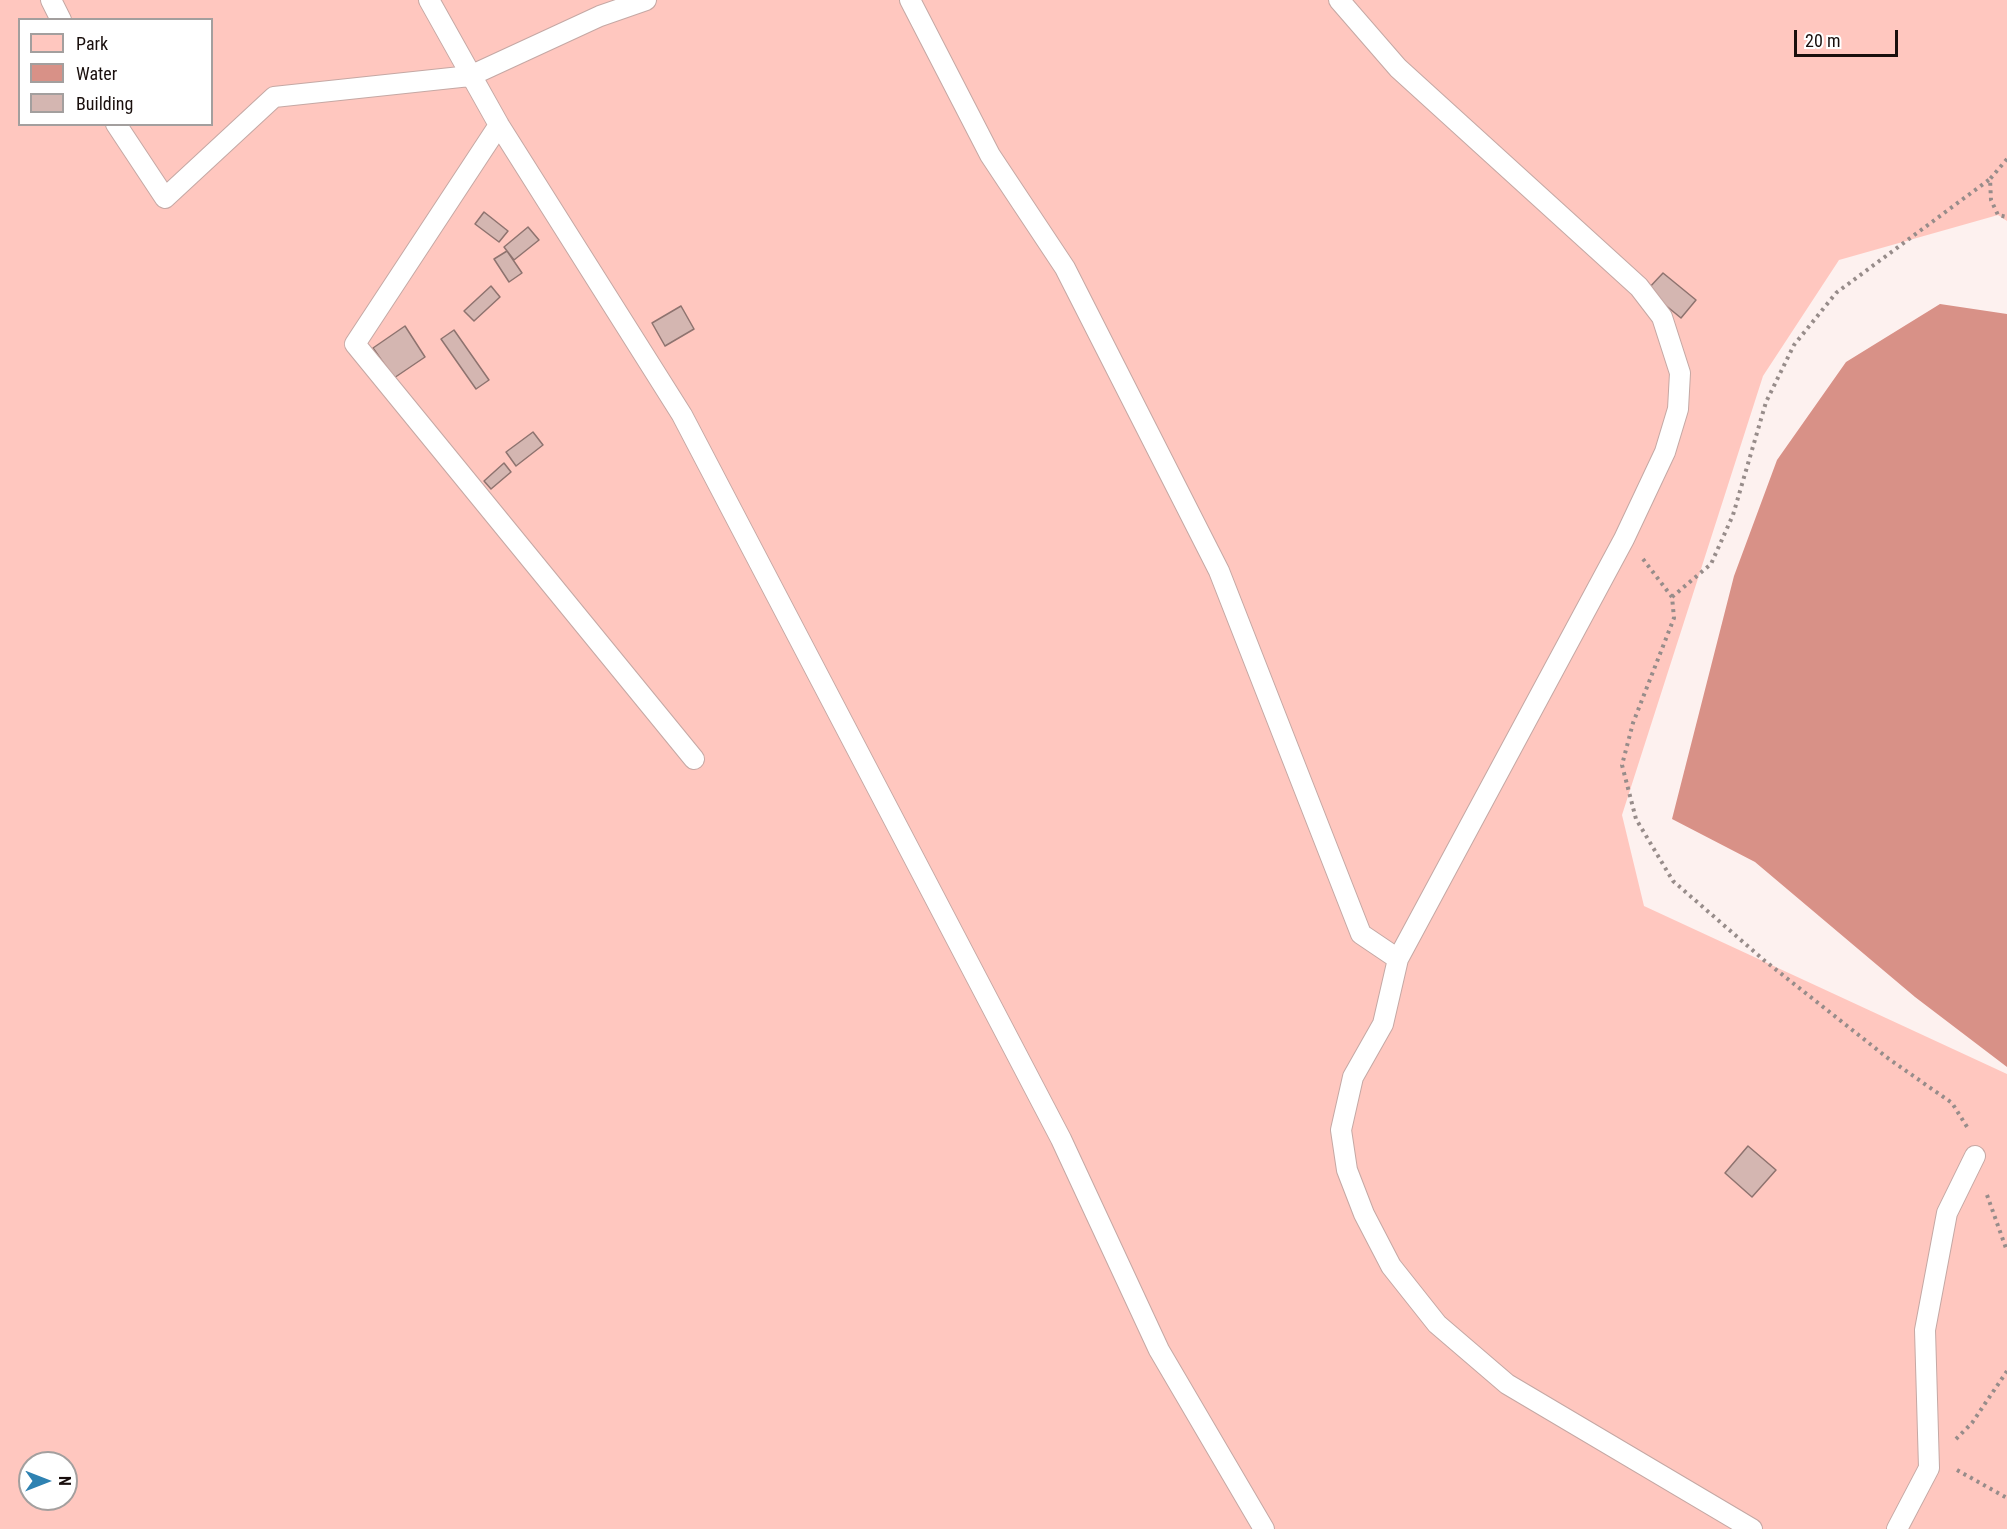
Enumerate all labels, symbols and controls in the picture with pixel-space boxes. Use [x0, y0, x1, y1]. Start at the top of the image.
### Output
legend [18, 18, 213, 126]
scale bar [1797, 18, 1900, 56]
text: 20 m [1805, 30, 1840, 51]
text: Park [76, 33, 108, 54]
text: Water [76, 63, 117, 84]
text: Building [76, 93, 133, 114]
north arrow [18, 1451, 78, 1511]
text: N [55, 1476, 74, 1486]

